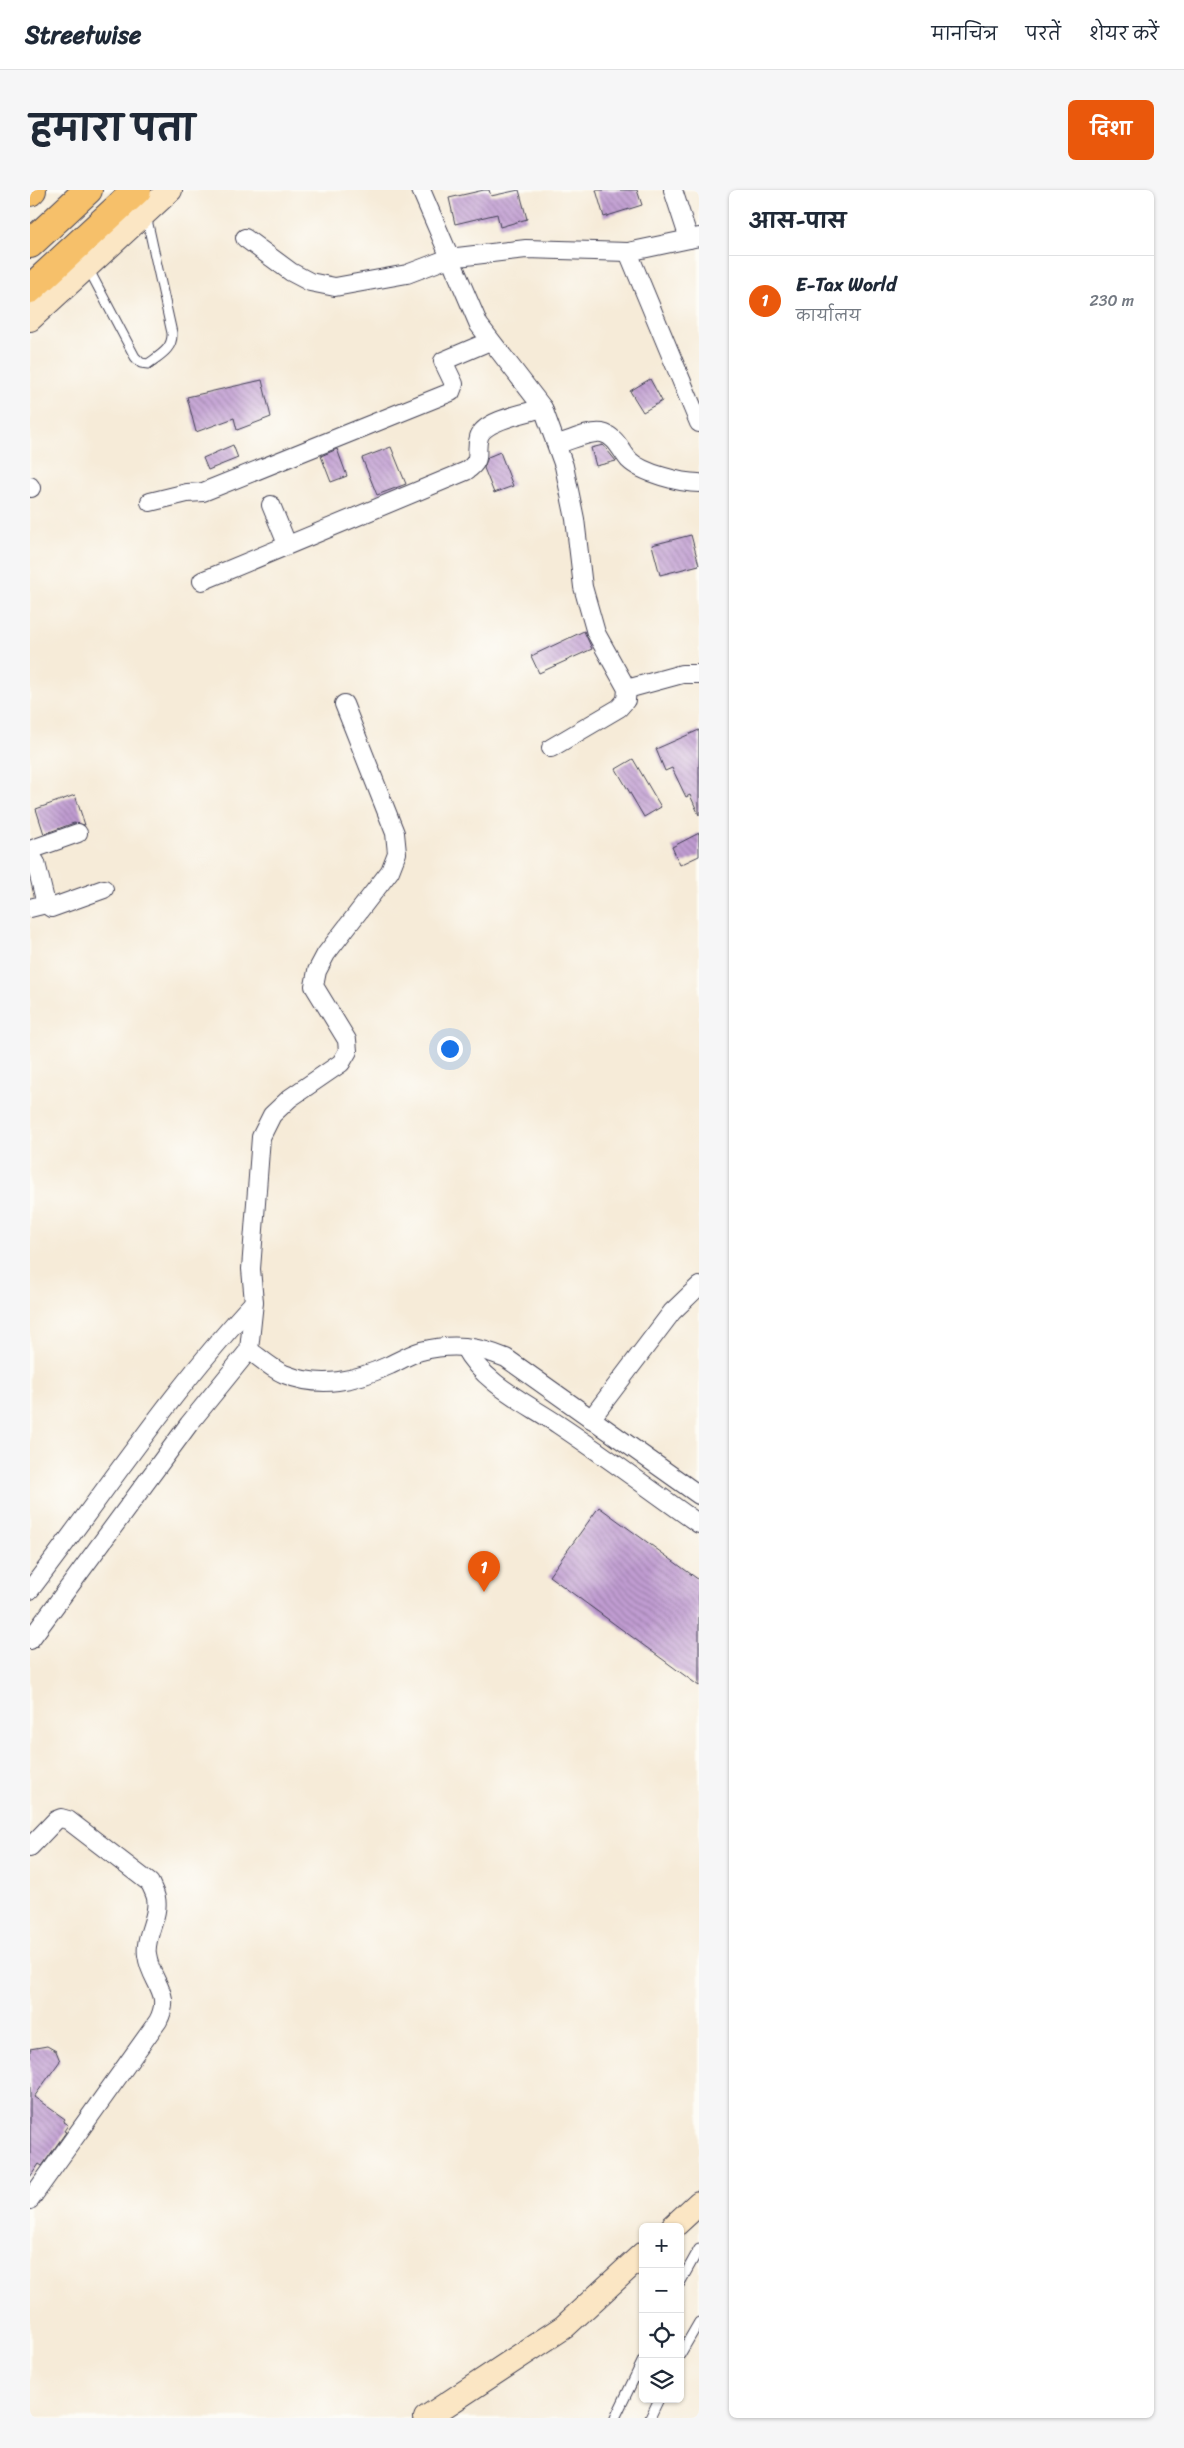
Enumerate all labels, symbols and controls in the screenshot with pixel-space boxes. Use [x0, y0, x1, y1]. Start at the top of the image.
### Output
text: Streetwise [25, 14, 141, 56]
text: मानचित्र [931, 18, 998, 50]
text: परतें [1026, 18, 1061, 50]
text: शेयर करें [1089, 18, 1159, 50]
text: हमारा पता [30, 97, 195, 159]
button: दिशा [1068, 100, 1154, 160]
text: आस-पास [749, 202, 846, 240]
text: E-Tax World [796, 268, 896, 301]
text: 1 [762, 286, 768, 315]
text: 230 m [1089, 286, 1134, 315]
text: कार्यालय [796, 301, 861, 330]
your location [437, 1036, 463, 1062]
pin: 1 [468, 1551, 500, 1592]
map controls [639, 2223, 684, 2403]
button: + [639, 2223, 684, 2268]
button: − [639, 2268, 684, 2313]
button: locate [639, 2313, 684, 2358]
button: layers [639, 2358, 684, 2403]

